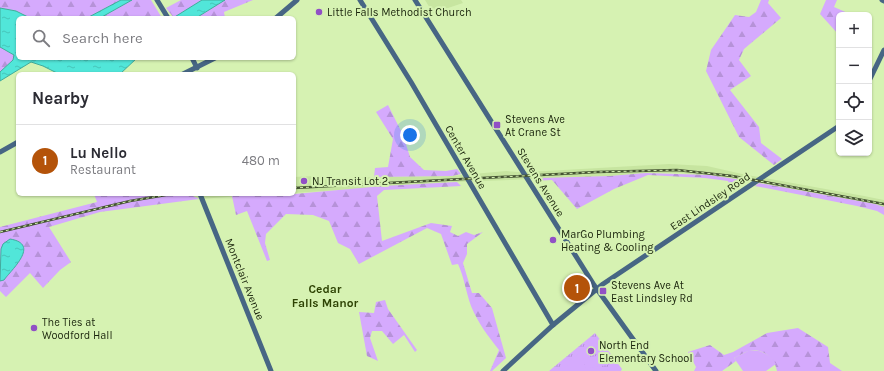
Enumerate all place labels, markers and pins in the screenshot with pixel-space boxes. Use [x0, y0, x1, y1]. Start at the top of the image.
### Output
place label: Little Falls Methodist Church [327, 6, 472, 19]
marker: Little Falls Methodist Church [314, 7, 324, 17]
place label: Stevens Ave At Crane St [505, 113, 565, 139]
marker: Stevens Ave At Crane St [492, 120, 502, 130]
place label: NJ Transit Lot 2 [312, 175, 388, 188]
marker: NJ Transit Lot 2 [299, 176, 309, 186]
place label: MarGo Plumbing Heating & Cooling [561, 228, 654, 254]
marker: MarGo Plumbing Heating & Cooling [548, 235, 558, 245]
pin: 1 [564, 273, 590, 303]
place label: Stevens Ave At East Lindsley Rd [611, 279, 693, 305]
marker: Stevens Ave At East Lindsley Rd [598, 286, 608, 296]
place label: The Ties at Woodford Hall [42, 316, 112, 342]
marker: The Ties at Woodford Hall [29, 323, 39, 333]
place label: North End Elementary School [599, 339, 692, 365]
marker: North End Elementary School [586, 346, 596, 356]

